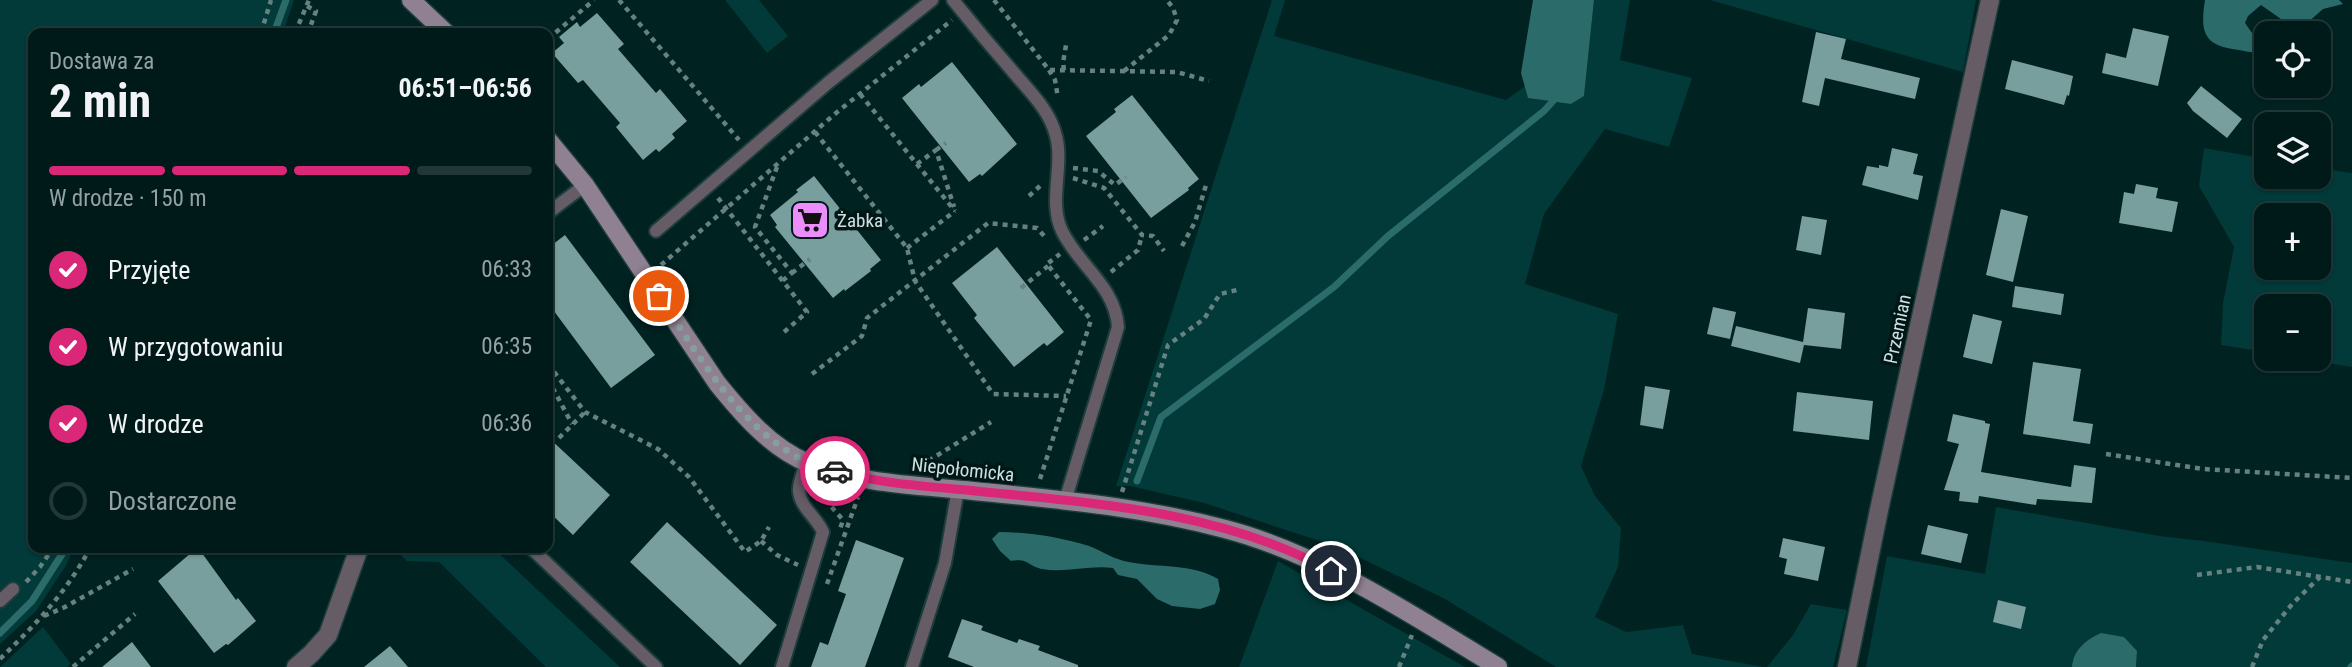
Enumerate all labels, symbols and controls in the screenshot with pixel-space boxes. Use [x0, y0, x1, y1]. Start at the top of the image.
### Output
map controls [2254, 21, 2331, 371]
button: locate [2254, 21, 2331, 98]
text: Dostawa za [49, 48, 154, 75]
text: 06:51–06:56 [398, 73, 532, 103]
text: 2 min [49, 74, 151, 128]
button: layers [2254, 112, 2331, 189]
text: W drodze · 150 m [49, 185, 206, 212]
supermarket icon: Żabka [789, 199, 831, 241]
button: + [2254, 203, 2331, 280]
place label: Żabka [837, 209, 883, 232]
icon: check [49, 251, 87, 289]
text: Przyjęte [108, 255, 190, 285]
text: 06:33 [481, 256, 532, 283]
pin [629, 266, 689, 326]
icon: bag [640, 277, 678, 315]
street label: Przemian [1879, 292, 1916, 366]
button: − [2254, 294, 2331, 371]
icon: check [49, 328, 87, 366]
text: W przygotowaniu [108, 332, 283, 362]
text: 06:35 [481, 333, 532, 360]
icon: check [49, 405, 87, 443]
text: W drodze [108, 409, 204, 439]
text: 06:36 [481, 410, 532, 437]
courier [800, 436, 870, 506]
icon: car [816, 452, 854, 490]
street label: Niepołomicka [910, 453, 1016, 486]
text: Dostarczone [108, 486, 237, 516]
pin [1301, 541, 1361, 601]
icon: home [1312, 552, 1350, 590]

